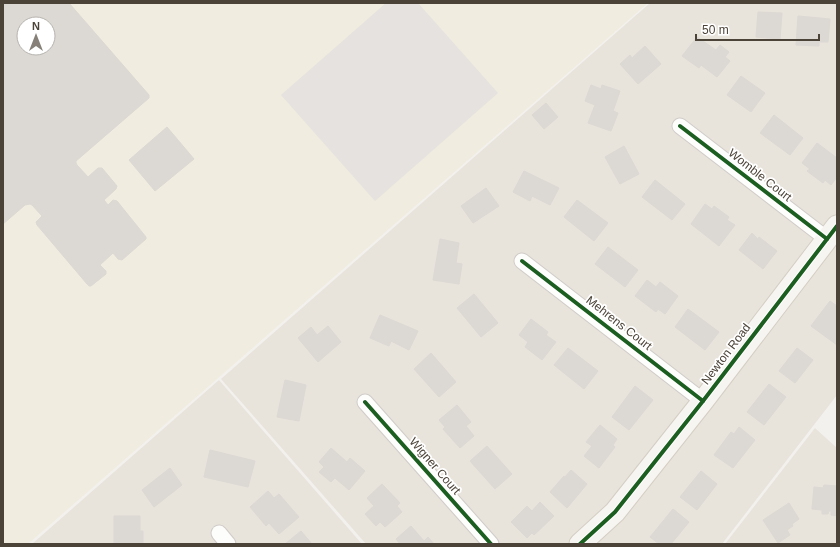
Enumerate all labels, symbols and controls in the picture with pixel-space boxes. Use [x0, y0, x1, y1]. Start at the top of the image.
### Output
north arrow [16, 16, 56, 56]
scale bar [696, 16, 819, 42]
text: N [32, 20, 40, 32]
text: 50 m [702, 23, 729, 37]
street label: Womble Court [726, 146, 795, 204]
street label: Mehrens Court [583, 293, 655, 353]
street label: Newton Road [699, 321, 753, 387]
street label: Wigner Court [407, 435, 464, 498]

